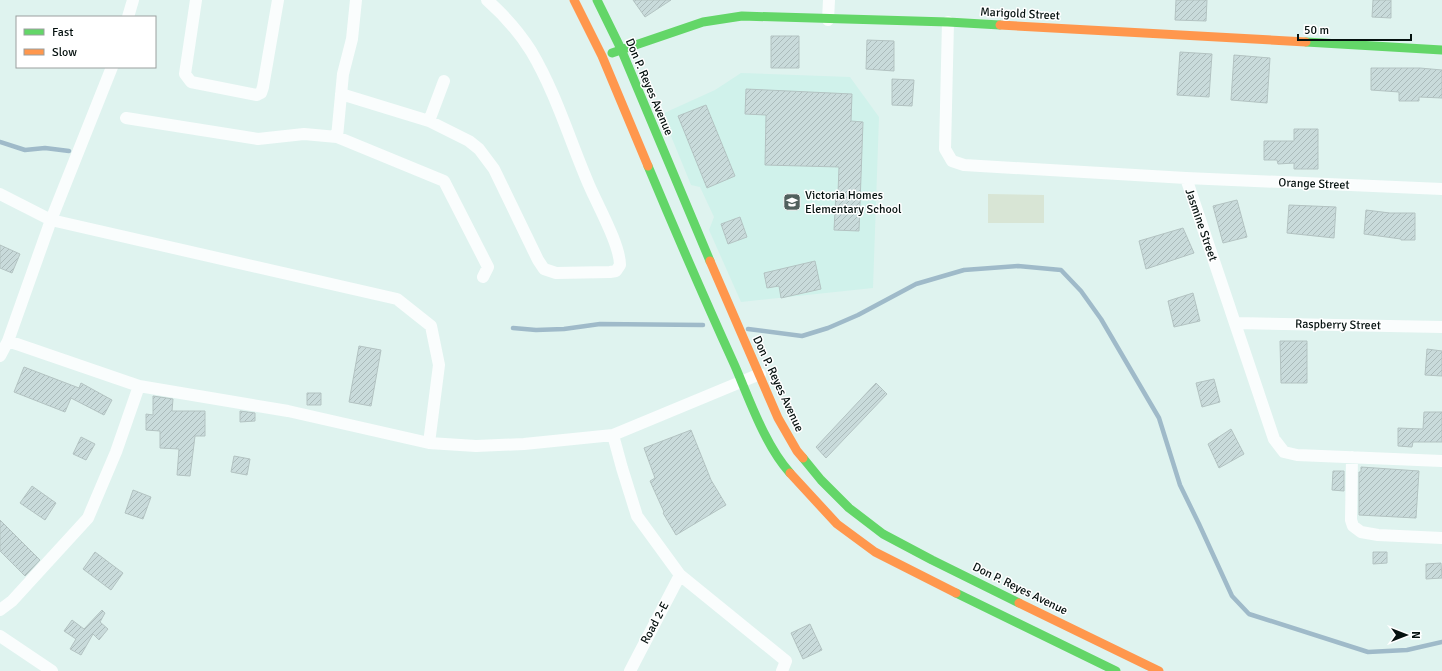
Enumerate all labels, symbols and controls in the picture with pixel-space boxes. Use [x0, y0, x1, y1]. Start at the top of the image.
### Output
street label: Marigold Street [980, 4, 1060, 24]
legend [16, 16, 156, 68]
scale bar [1298, 16, 1411, 42]
text: 50 m [1304, 23, 1329, 38]
text: Fast [52, 25, 73, 40]
street label: Don P. Reyes Avenue [622, 36, 676, 138]
text: Slow [52, 45, 77, 60]
street label: Orange Street [1278, 175, 1350, 193]
street label: Jasmine Street [1182, 187, 1220, 263]
place label: Victoria Homes Elementary School [805, 188, 902, 217]
school or university icon: Victoria Homes Elementary School [782, 192, 802, 212]
street label: Raspberry Street [1295, 317, 1381, 333]
street label: Don P. Reyes Avenue [749, 334, 807, 434]
street label: Don P. Reyes Avenue [970, 559, 1070, 619]
street label: Road 2-E [638, 599, 672, 647]
north arrow [1386, 615, 1426, 655]
text: N [1409, 631, 1422, 639]

